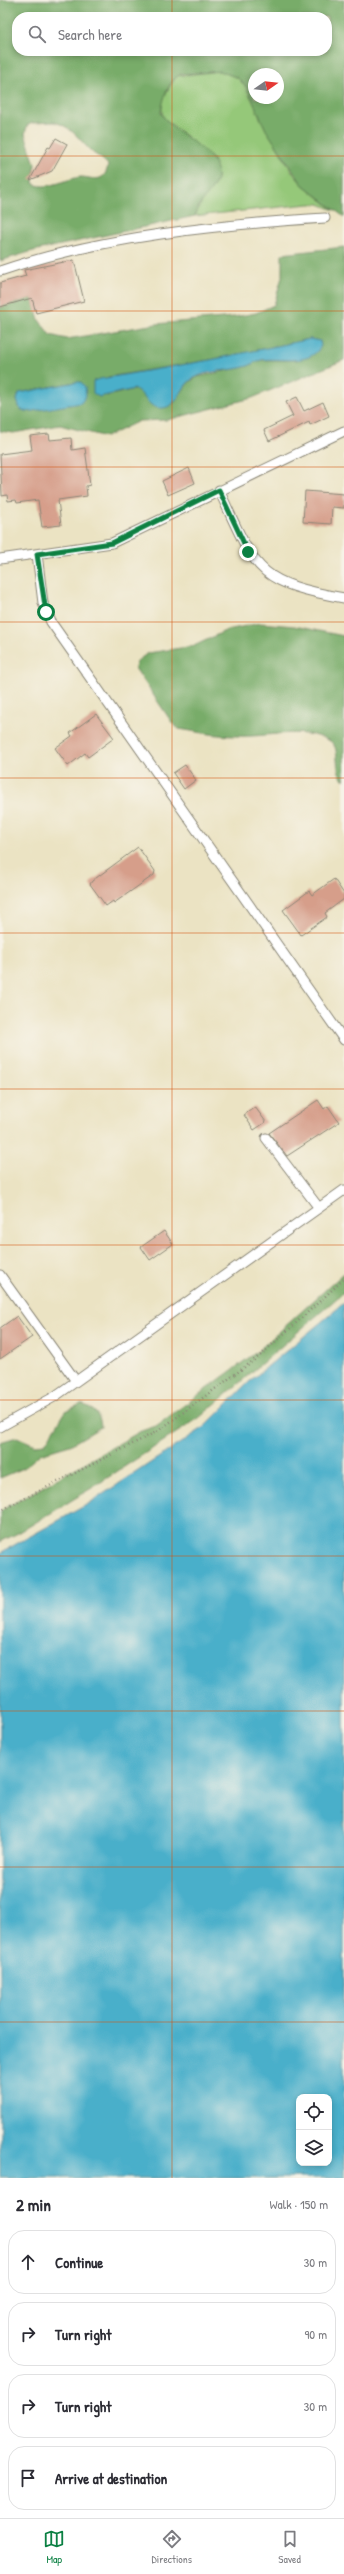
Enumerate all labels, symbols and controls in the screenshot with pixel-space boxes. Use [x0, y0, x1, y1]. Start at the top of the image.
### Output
search box [12, 12, 332, 56]
icon: search [26, 23, 48, 45]
text: Search here [58, 24, 122, 45]
north arrow [248, 68, 284, 104]
route end [239, 543, 257, 561]
route start [37, 603, 55, 621]
map controls [296, 2094, 332, 2166]
button: locate [296, 2094, 332, 2130]
button: layers [296, 2130, 332, 2166]
text: 2 min [16, 2193, 51, 2216]
text: Walk · 150 m [270, 2195, 328, 2213]
icon: ahead [17, 2251, 39, 2273]
text: Continue [55, 2252, 103, 2273]
text: 30 m [304, 2253, 327, 2271]
icon: right [17, 2323, 39, 2345]
text: Turn right [55, 2324, 111, 2345]
text: 90 m [305, 2325, 327, 2343]
icon: right [17, 2395, 39, 2417]
text: Turn right [55, 2396, 111, 2417]
text: 30 m [304, 2397, 327, 2415]
icon: arrive [17, 2467, 39, 2489]
text: Arrive at destination [55, 2468, 167, 2489]
tab: Map [43, 2528, 65, 2566]
tab: Directions [152, 2528, 192, 2566]
tab: Saved [278, 2528, 301, 2566]

